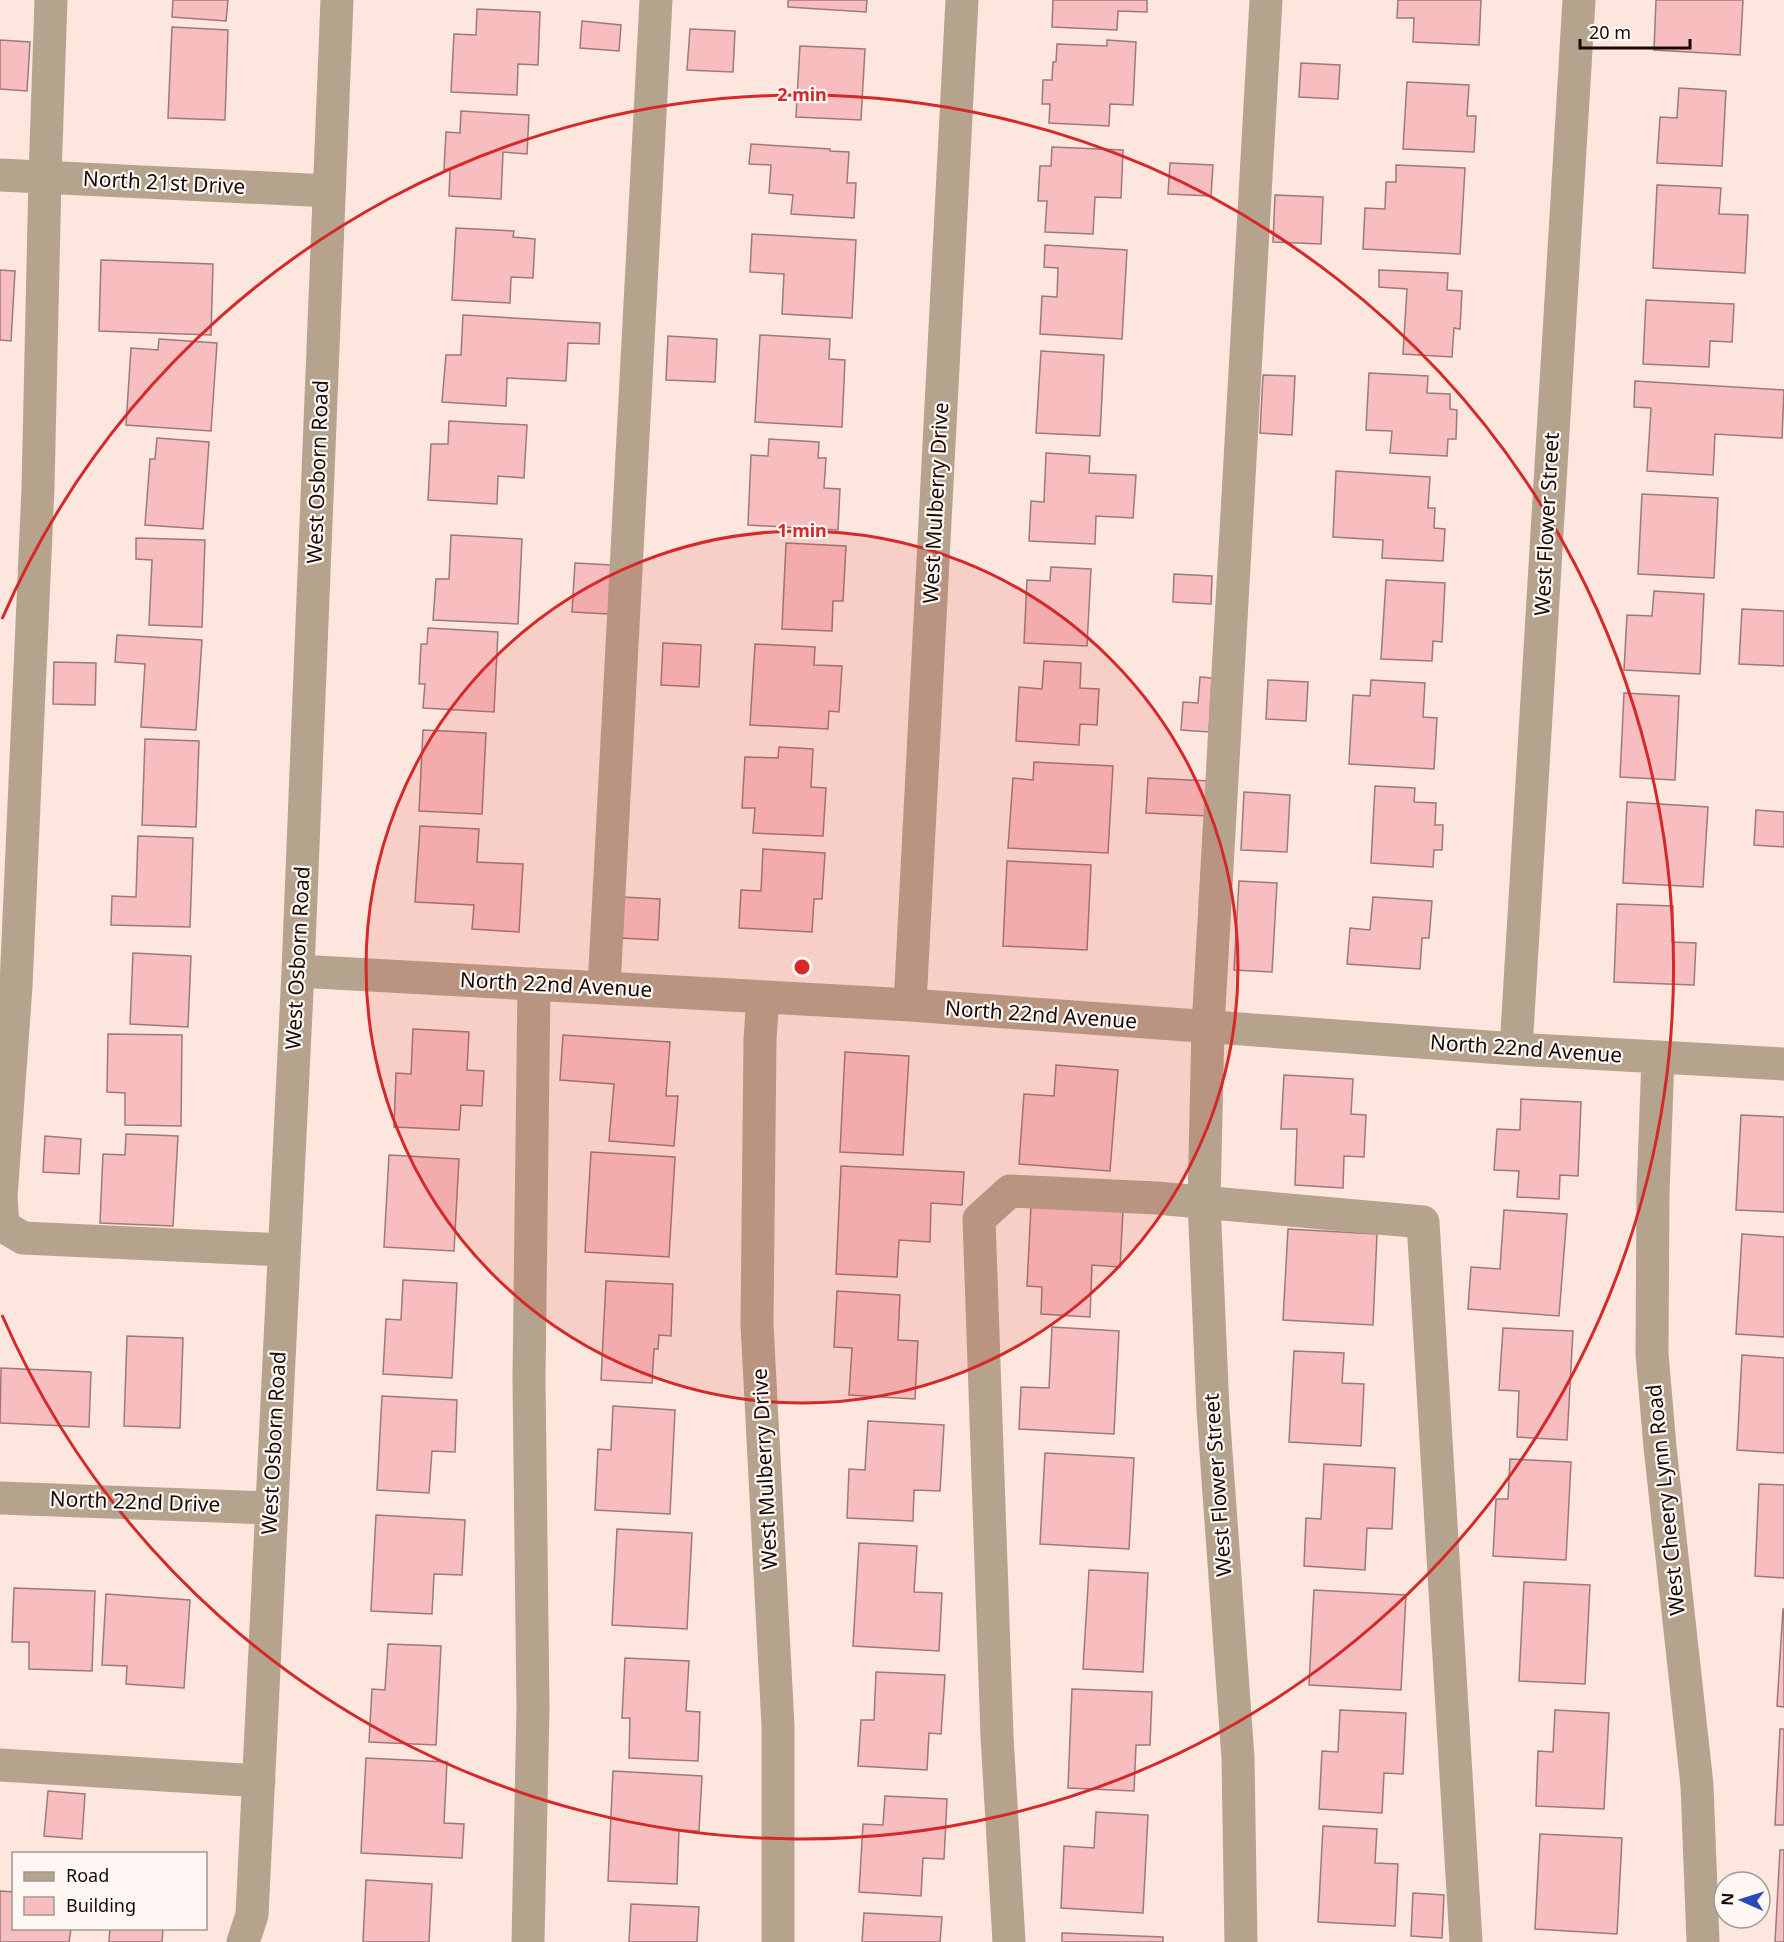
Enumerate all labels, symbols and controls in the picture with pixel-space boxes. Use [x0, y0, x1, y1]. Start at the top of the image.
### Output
scale bar [1580, 12, 1690, 50]
text: 20 m [1589, 20, 1631, 44]
text: 2 min [777, 82, 827, 106]
street label: North 21st Drive [82, 164, 246, 200]
street label: West Osborn Road [300, 380, 334, 564]
street label: West Mulberry Drive [916, 401, 954, 604]
street label: West Flower Street [1527, 431, 1565, 616]
text: 1 min [777, 518, 827, 542]
street label: West Osborn Road [278, 865, 316, 1050]
centre of rings [792, 957, 812, 977]
street label: North 22nd Avenue [459, 965, 653, 1003]
street label: North 22nd Avenue [944, 993, 1138, 1035]
street label: North 22nd Avenue [1429, 1027, 1623, 1069]
street label: West Osborn Road [254, 1350, 292, 1535]
street label: West Mulberry Drive [745, 1368, 783, 1571]
street label: West Cheery Lynn Road [1639, 1383, 1691, 1617]
street label: West Flower Street [1197, 1392, 1237, 1578]
street label: North 22nd Drive [49, 1484, 221, 1518]
legend [12, 1852, 207, 1930]
text: Road [66, 1863, 109, 1887]
north arrow [1712, 1870, 1772, 1930]
text: N [1716, 1892, 1738, 1906]
text: Building [66, 1893, 136, 1917]

